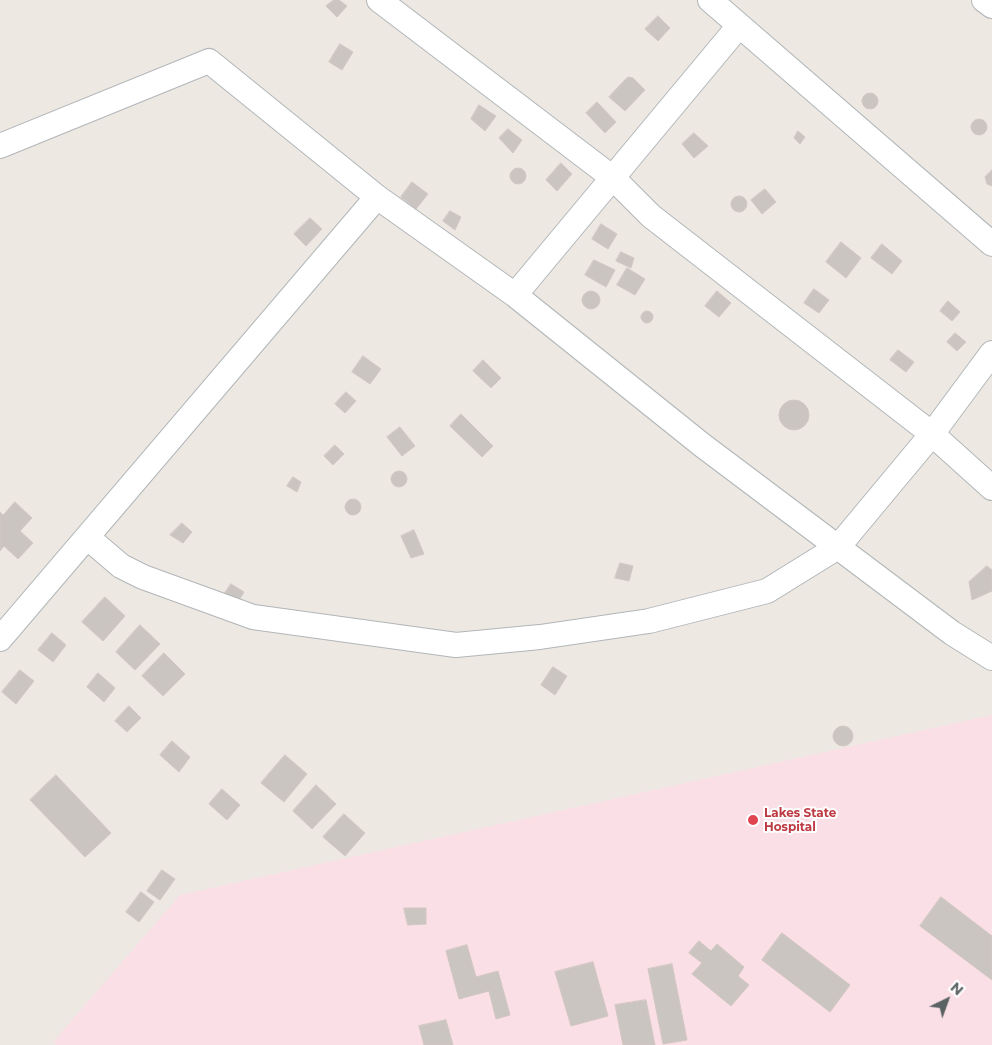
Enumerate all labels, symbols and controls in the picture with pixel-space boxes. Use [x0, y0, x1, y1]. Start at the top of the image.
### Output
place label: Lakes State Hospital [764, 806, 836, 834]
marker: Lakes State Hospital [746, 813, 760, 827]
north arrow [922, 975, 972, 1025]
text: N [947, 978, 967, 999]

